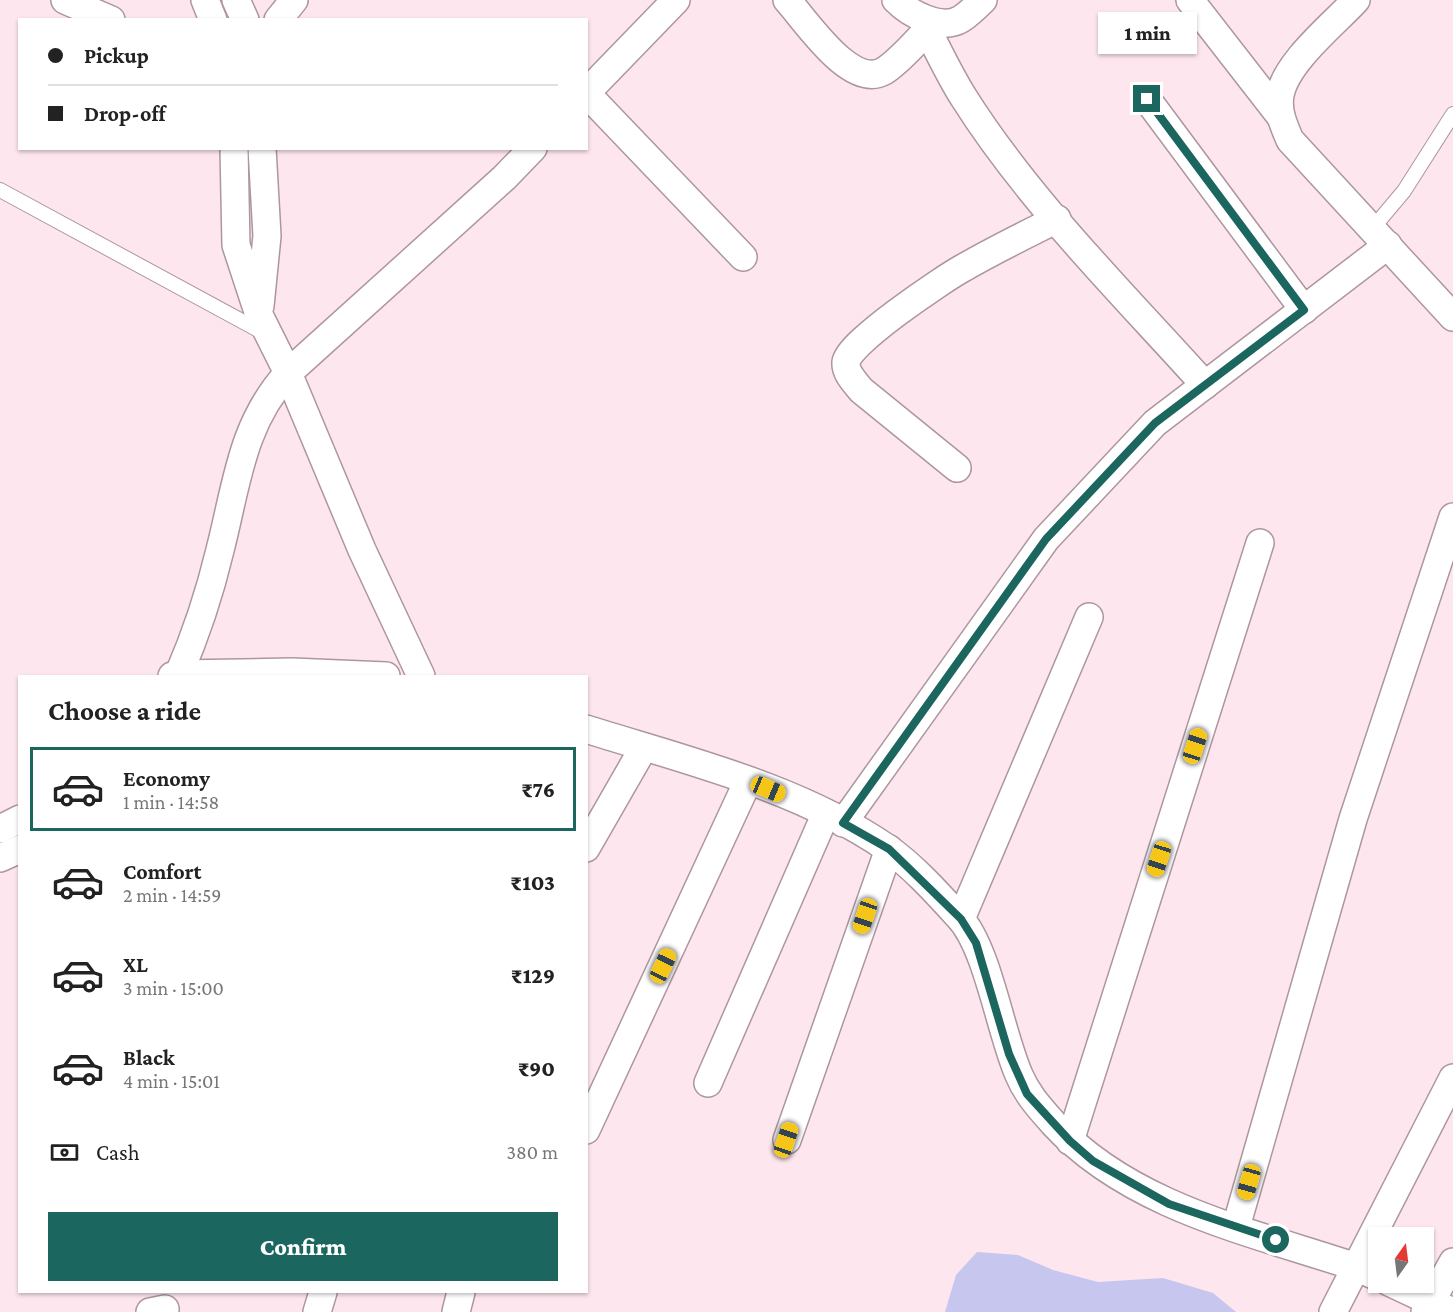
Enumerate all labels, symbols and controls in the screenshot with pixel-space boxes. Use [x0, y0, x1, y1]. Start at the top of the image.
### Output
callout: 1 min [1098, 12, 1196, 54]
text: 1 min [1124, 22, 1171, 44]
text: Pickup [84, 43, 149, 68]
route end [1133, 85, 1160, 112]
text: Drop-off [84, 101, 166, 126]
text: Choose a ride [48, 696, 201, 726]
car [1181, 726, 1209, 766]
icon: car [51, 762, 105, 816]
text: Economy [123, 766, 210, 791]
car [748, 774, 788, 804]
text: ₹76 [521, 777, 555, 802]
text: 1 min · 14:58 [123, 791, 219, 813]
car [1145, 839, 1173, 879]
icon: car [51, 855, 105, 909]
text: Comfort [123, 859, 201, 884]
text: ₹103 [510, 870, 555, 895]
text: 2 min · 14:59 [123, 884, 221, 906]
car [851, 896, 879, 936]
car [647, 946, 679, 986]
icon: car [51, 948, 105, 1002]
text: XL [123, 952, 148, 977]
text: ₹129 [511, 963, 555, 988]
text: 3 min · 15:00 [123, 977, 224, 999]
icon: car [51, 1041, 105, 1095]
text: Black [123, 1045, 175, 1070]
text: ₹90 [518, 1056, 555, 1081]
text: 4 min · 15:01 [123, 1070, 220, 1092]
car [772, 1120, 800, 1160]
icon: cash [48, 1136, 81, 1169]
text: Cash [96, 1140, 140, 1165]
text: 380 m [507, 1141, 558, 1163]
car [1235, 1162, 1263, 1202]
button: Confirm [48, 1212, 558, 1281]
route start [1262, 1226, 1289, 1253]
north arrow [1368, 1227, 1434, 1293]
map controls [1368, 1227, 1434, 1293]

